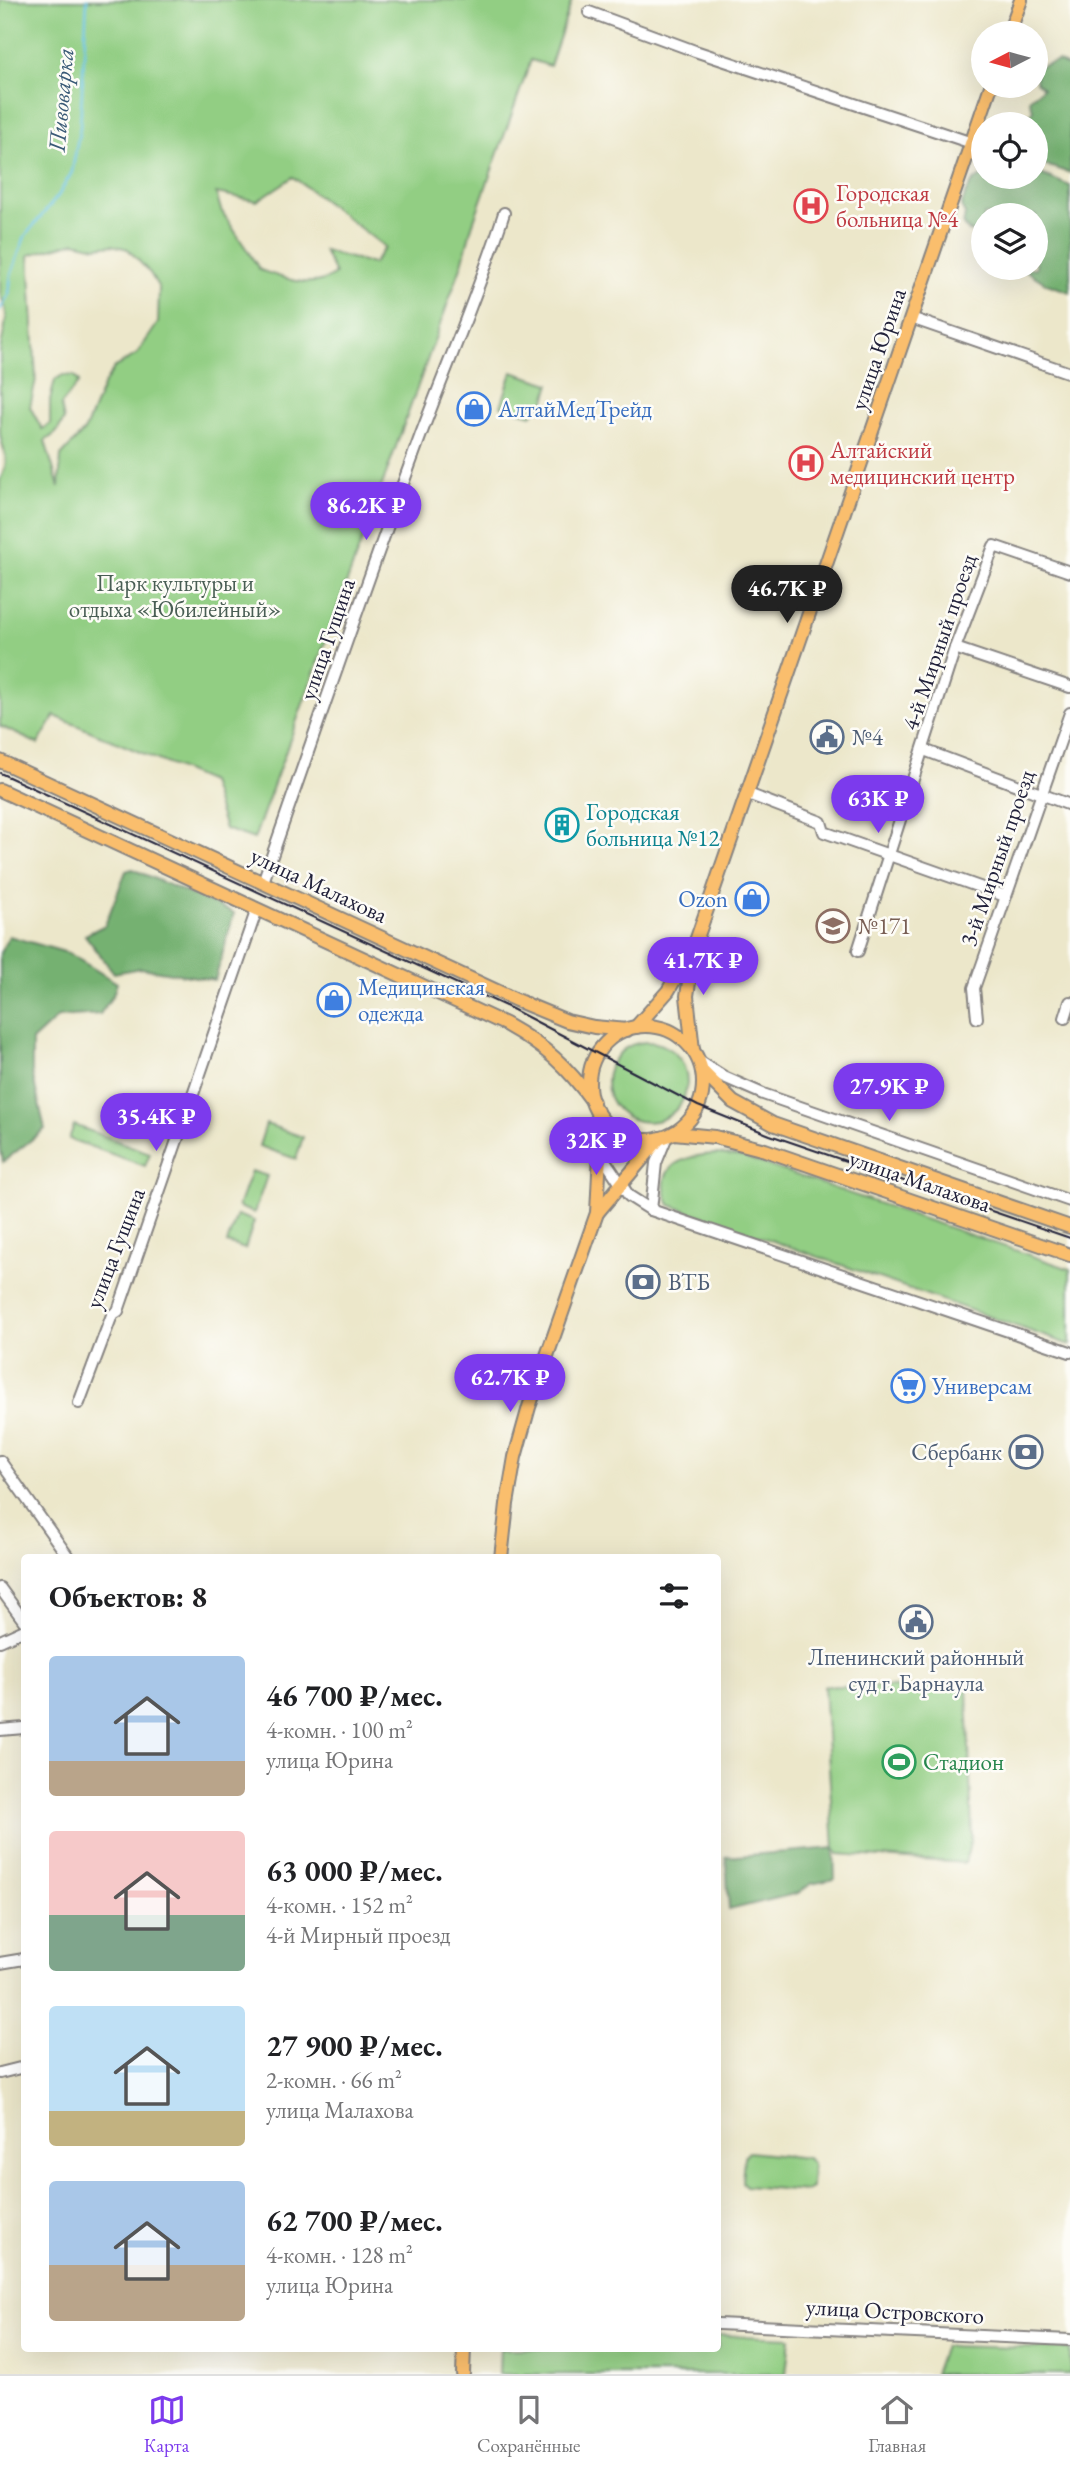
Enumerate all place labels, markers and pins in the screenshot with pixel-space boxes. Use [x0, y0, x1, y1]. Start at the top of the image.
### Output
place label: Городская больница №4 [836, 178, 959, 234]
hospital icon: Городская больница №4 [792, 187, 830, 225]
shop icon: АлтайМедТрейд [455, 390, 493, 428]
place label: АлтайМедТрейд [497, 394, 653, 424]
place label: Алтайский медицинский центр [829, 435, 1015, 491]
hospital icon: Алтайский медицинский центр [787, 444, 825, 482]
pin: 86.2K ₽ [301, 482, 431, 542]
pin: 46.7K ₽ [722, 566, 852, 625]
public building icon: №4 [808, 718, 846, 756]
place label: №4 [852, 722, 884, 752]
pin: 63K ₽ [829, 776, 927, 835]
place label: Городская больница №12 [586, 797, 719, 853]
building icon: Городская больница №12 [543, 806, 581, 844]
shop icon: Ozon [733, 880, 771, 918]
place label: Ozon [678, 884, 728, 914]
school or university icon: №171 [814, 907, 852, 945]
place label: №171 [858, 911, 911, 941]
pin: 41.7K ₽ [638, 937, 768, 997]
place label: Медицинская одежда [358, 972, 485, 1028]
shop icon: Медицинская одежда [315, 981, 353, 1019]
pin: 27.9K ₽ [824, 1064, 954, 1123]
pin: 35.4K ₽ [91, 1094, 221, 1153]
pin: 32K ₽ [547, 1118, 645, 1177]
bank icon: ВТБ [624, 1263, 662, 1301]
place label: ВТБ [668, 1267, 710, 1297]
pin: 62.7K ₽ [445, 1354, 575, 1414]
supermarket icon: Универсам [889, 1367, 927, 1405]
place label: Универсам [931, 1371, 1033, 1401]
bank icon: Сбербанк [1007, 1433, 1045, 1471]
place label: Сбербанк [911, 1437, 1002, 1467]
public building icon: Лпенинский районный суд г. Барнаула [897, 1603, 935, 1641]
place label: Лпенинский районный суд г. Барнаула [808, 1642, 1024, 1698]
sports icon: Стадион [880, 1743, 918, 1781]
place label: Стадион [923, 1747, 1004, 1777]

